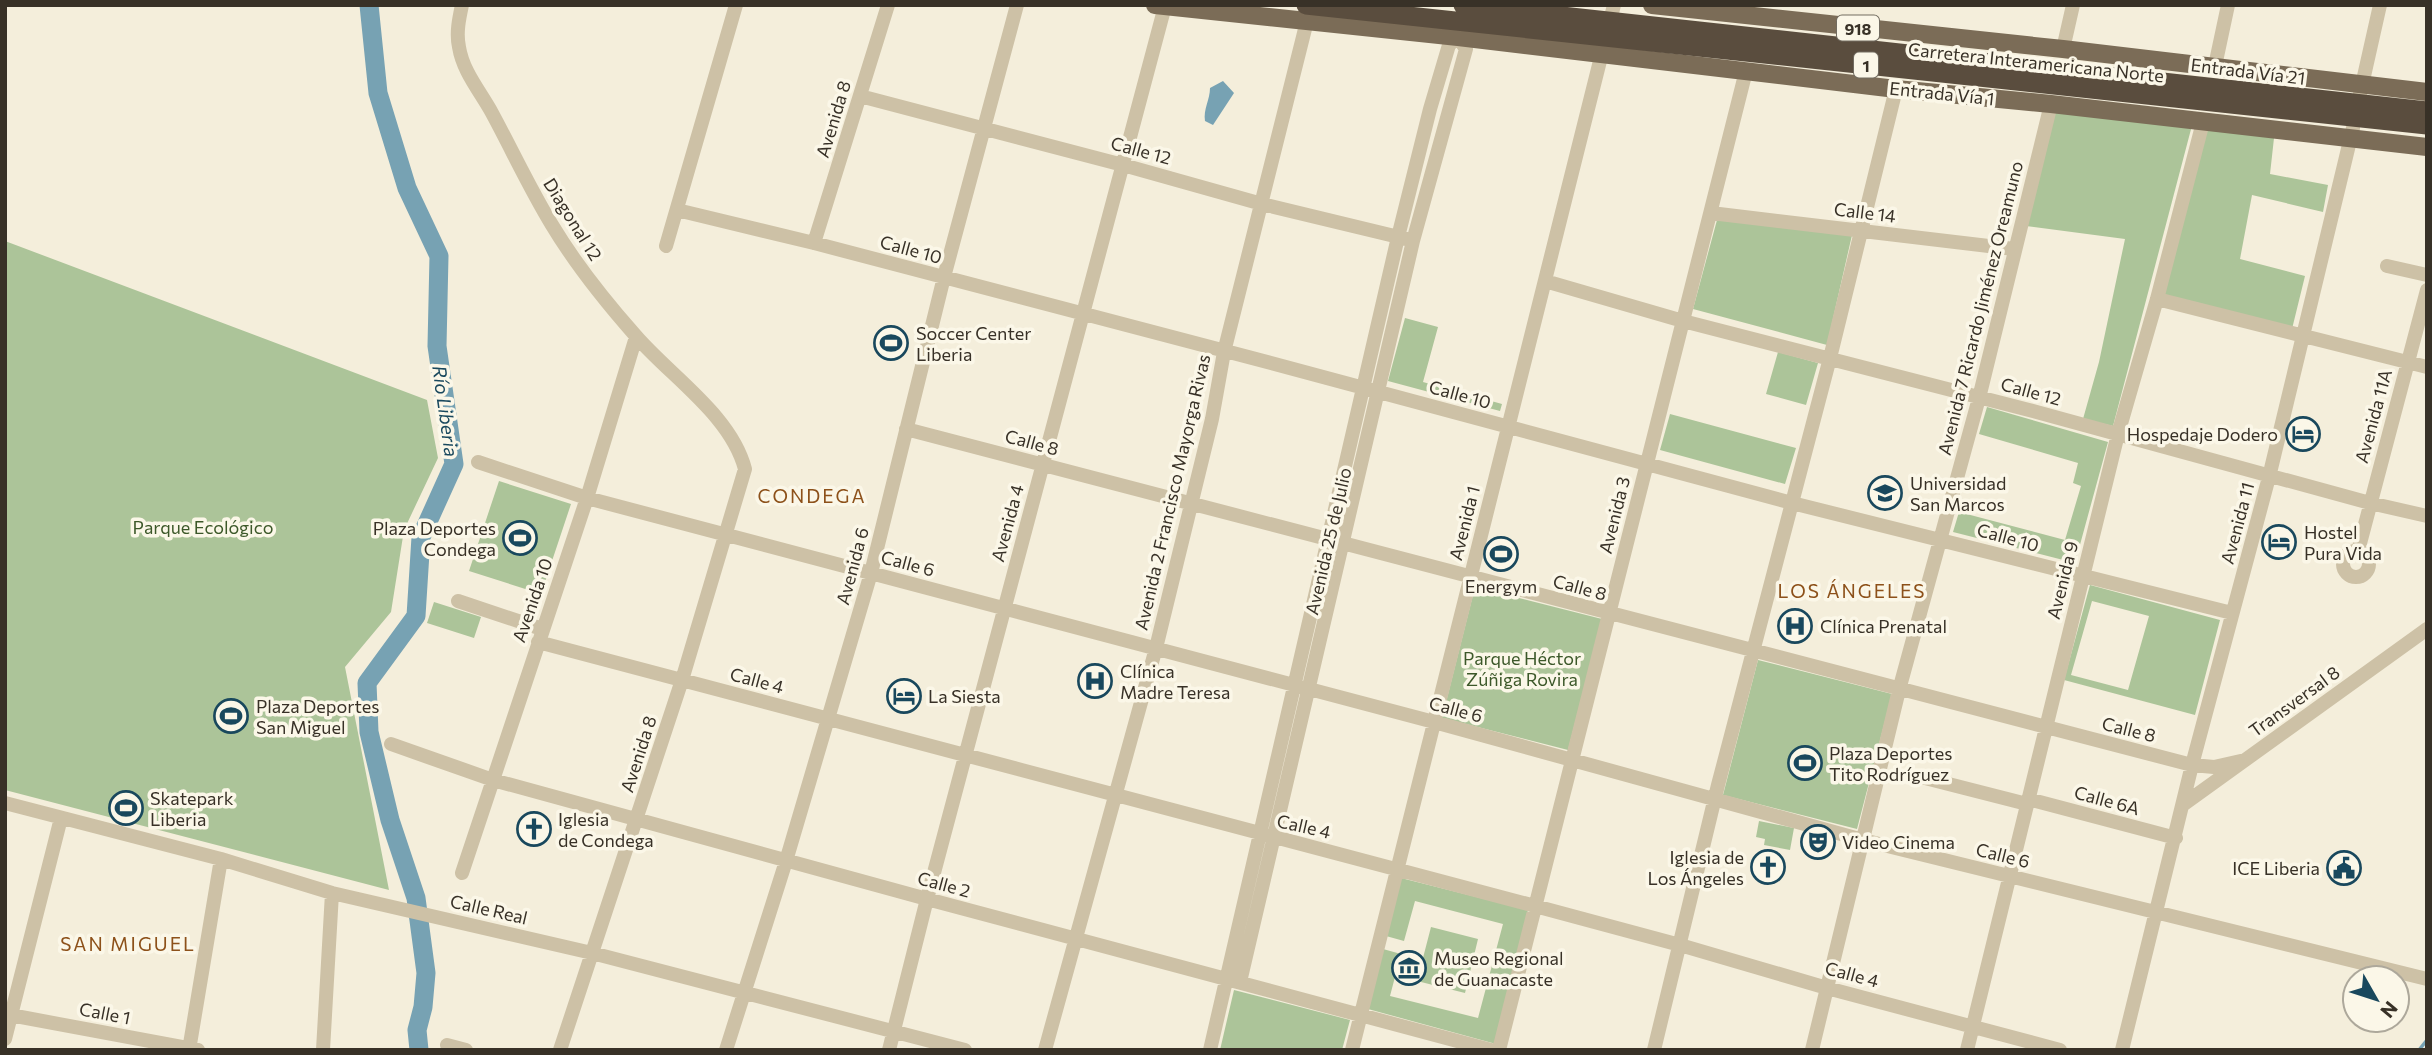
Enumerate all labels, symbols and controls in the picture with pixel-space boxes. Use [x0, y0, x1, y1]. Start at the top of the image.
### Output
road number: 918 [1837, 16, 1879, 40]
street label: Carretera Interamericana Norte [1907, 38, 2165, 86]
road number: 1 [1854, 53, 1878, 78]
street label: Entrada Vía 21 [2189, 53, 2307, 89]
street label: Entrada Vía 1 [1888, 77, 1996, 109]
street label: Avenida 8 [811, 78, 855, 160]
street label: Calle 12 [1108, 131, 1174, 169]
street label: Avenida 7 Ricardo Jiménez Oreamuno [1933, 159, 2027, 457]
street label: Diagonal 12 [539, 174, 607, 264]
street label: Calle 14 [1833, 197, 1897, 227]
street label: Calle 10 [878, 230, 944, 268]
place label: Soccer Center Liberia [916, 322, 1031, 365]
sports icon: Soccer Center Liberia [872, 324, 910, 362]
street label: Avenida 2 Francisco Mayorga Rivas [1130, 352, 1214, 632]
water label: Río Liberia [428, 364, 464, 458]
street label: Avenida 11A [2350, 367, 2396, 465]
street label: Calle 12 [1998, 372, 2064, 410]
street label: Calle 10 [1427, 375, 1493, 413]
hotel icon: Hospedaje Dodero [2284, 415, 2322, 453]
place label: Hospedaje Dodero [2127, 423, 2278, 445]
street label: Calle 8 [1003, 424, 1061, 460]
street label: Avenida 25 de Julio [1300, 465, 1356, 617]
place label: Universidad San Marcos [1910, 472, 2006, 515]
street label: Avenida 3 [1594, 474, 1634, 556]
school or university icon: Universidad San Marcos [1866, 474, 1904, 512]
street label: Avenida 11 [2216, 480, 2258, 566]
street label: Avenida 4 [986, 482, 1028, 564]
street label: Avenida 1 [1444, 483, 1484, 563]
district label: CONDEGA [757, 484, 867, 507]
park label: Parque Ecológico [133, 516, 273, 538]
place label: Plaza Deportes Condega [373, 517, 496, 560]
street label: Calle 10 [1975, 518, 2041, 556]
sports icon: Plaza Deportes Condega [501, 519, 539, 557]
place label: Hostel Pura Vida [2304, 521, 2382, 564]
hotel icon: Hostel Pura Vida [2260, 523, 2298, 561]
street label: Avenida 6 [831, 525, 873, 607]
sports icon: Energym [1482, 535, 1520, 573]
street label: Avenida 9 [2042, 539, 2082, 621]
street label: Calle 6 [879, 545, 937, 581]
street label: Avenida 10 [507, 555, 557, 645]
street label: Calle 8 [1551, 569, 1609, 605]
place label: Energym [1465, 575, 1537, 597]
district label: LOS ÁNGELES [1778, 579, 1926, 602]
hospital icon: Clínica Prenatal [1776, 607, 1814, 645]
place label: Clínica Prenatal [1820, 615, 1947, 637]
park label: Parque Héctor Zúñiga Rovira [1463, 647, 1581, 690]
place label: Clínica Madre Teresa [1120, 660, 1230, 703]
street label: Transversal 8 [2244, 661, 2344, 741]
street label: Calle 4 [728, 662, 786, 698]
hospital icon: Clínica Madre Teresa [1076, 662, 1114, 700]
hotel icon: La Siesta [885, 677, 923, 715]
place label: La Siesta [928, 685, 1001, 707]
street label: Calle 6 [1427, 691, 1485, 727]
place label: Plaza Deportes San Miguel [256, 695, 379, 738]
sports icon: Plaza Deportes San Miguel [212, 697, 250, 735]
street label: Calle 8 [2100, 712, 2158, 746]
street label: Avenida 8 [615, 713, 661, 795]
place label: Plaza Deportes Tito Rodríguez [1829, 742, 1952, 785]
sports icon: Plaza Deportes Tito Rodríguez [1786, 744, 1824, 782]
street label: Calle 6A [2072, 781, 2142, 819]
place label: Skatepark Liberia [150, 787, 234, 830]
sports icon: Skatepark Liberia [107, 789, 145, 827]
place label: Iglesia de Condega [558, 808, 654, 851]
street label: Calle 4 [1275, 809, 1333, 843]
church icon: Iglesia de Condega [515, 810, 553, 848]
theatre icon: Video Cinema [1799, 823, 1837, 861]
place label: Video Cinema [1842, 831, 1955, 853]
street label: Calle 6 [1974, 838, 2032, 872]
place label: Iglesia de Los Ángeles [1647, 846, 1744, 889]
church icon: Iglesia de Los Ángeles [1749, 848, 1787, 886]
public building icon: ICE Liberia [2325, 849, 2363, 887]
place label: ICE Liberia [2232, 857, 2320, 879]
street label: Calle 2 [915, 866, 973, 902]
street label: Calle Real [448, 889, 530, 929]
district label: SAN MIGUEL [60, 932, 196, 955]
place label: Museo Regional de Guanacaste [1434, 947, 1564, 990]
museum icon: Museo Regional de Guanacaste [1390, 949, 1428, 987]
street label: Calle 4 [1823, 956, 1881, 992]
north arrow [2341, 964, 2411, 1034]
street label: Calle 1 [78, 997, 132, 1029]
text: N [2376, 997, 2403, 1023]

